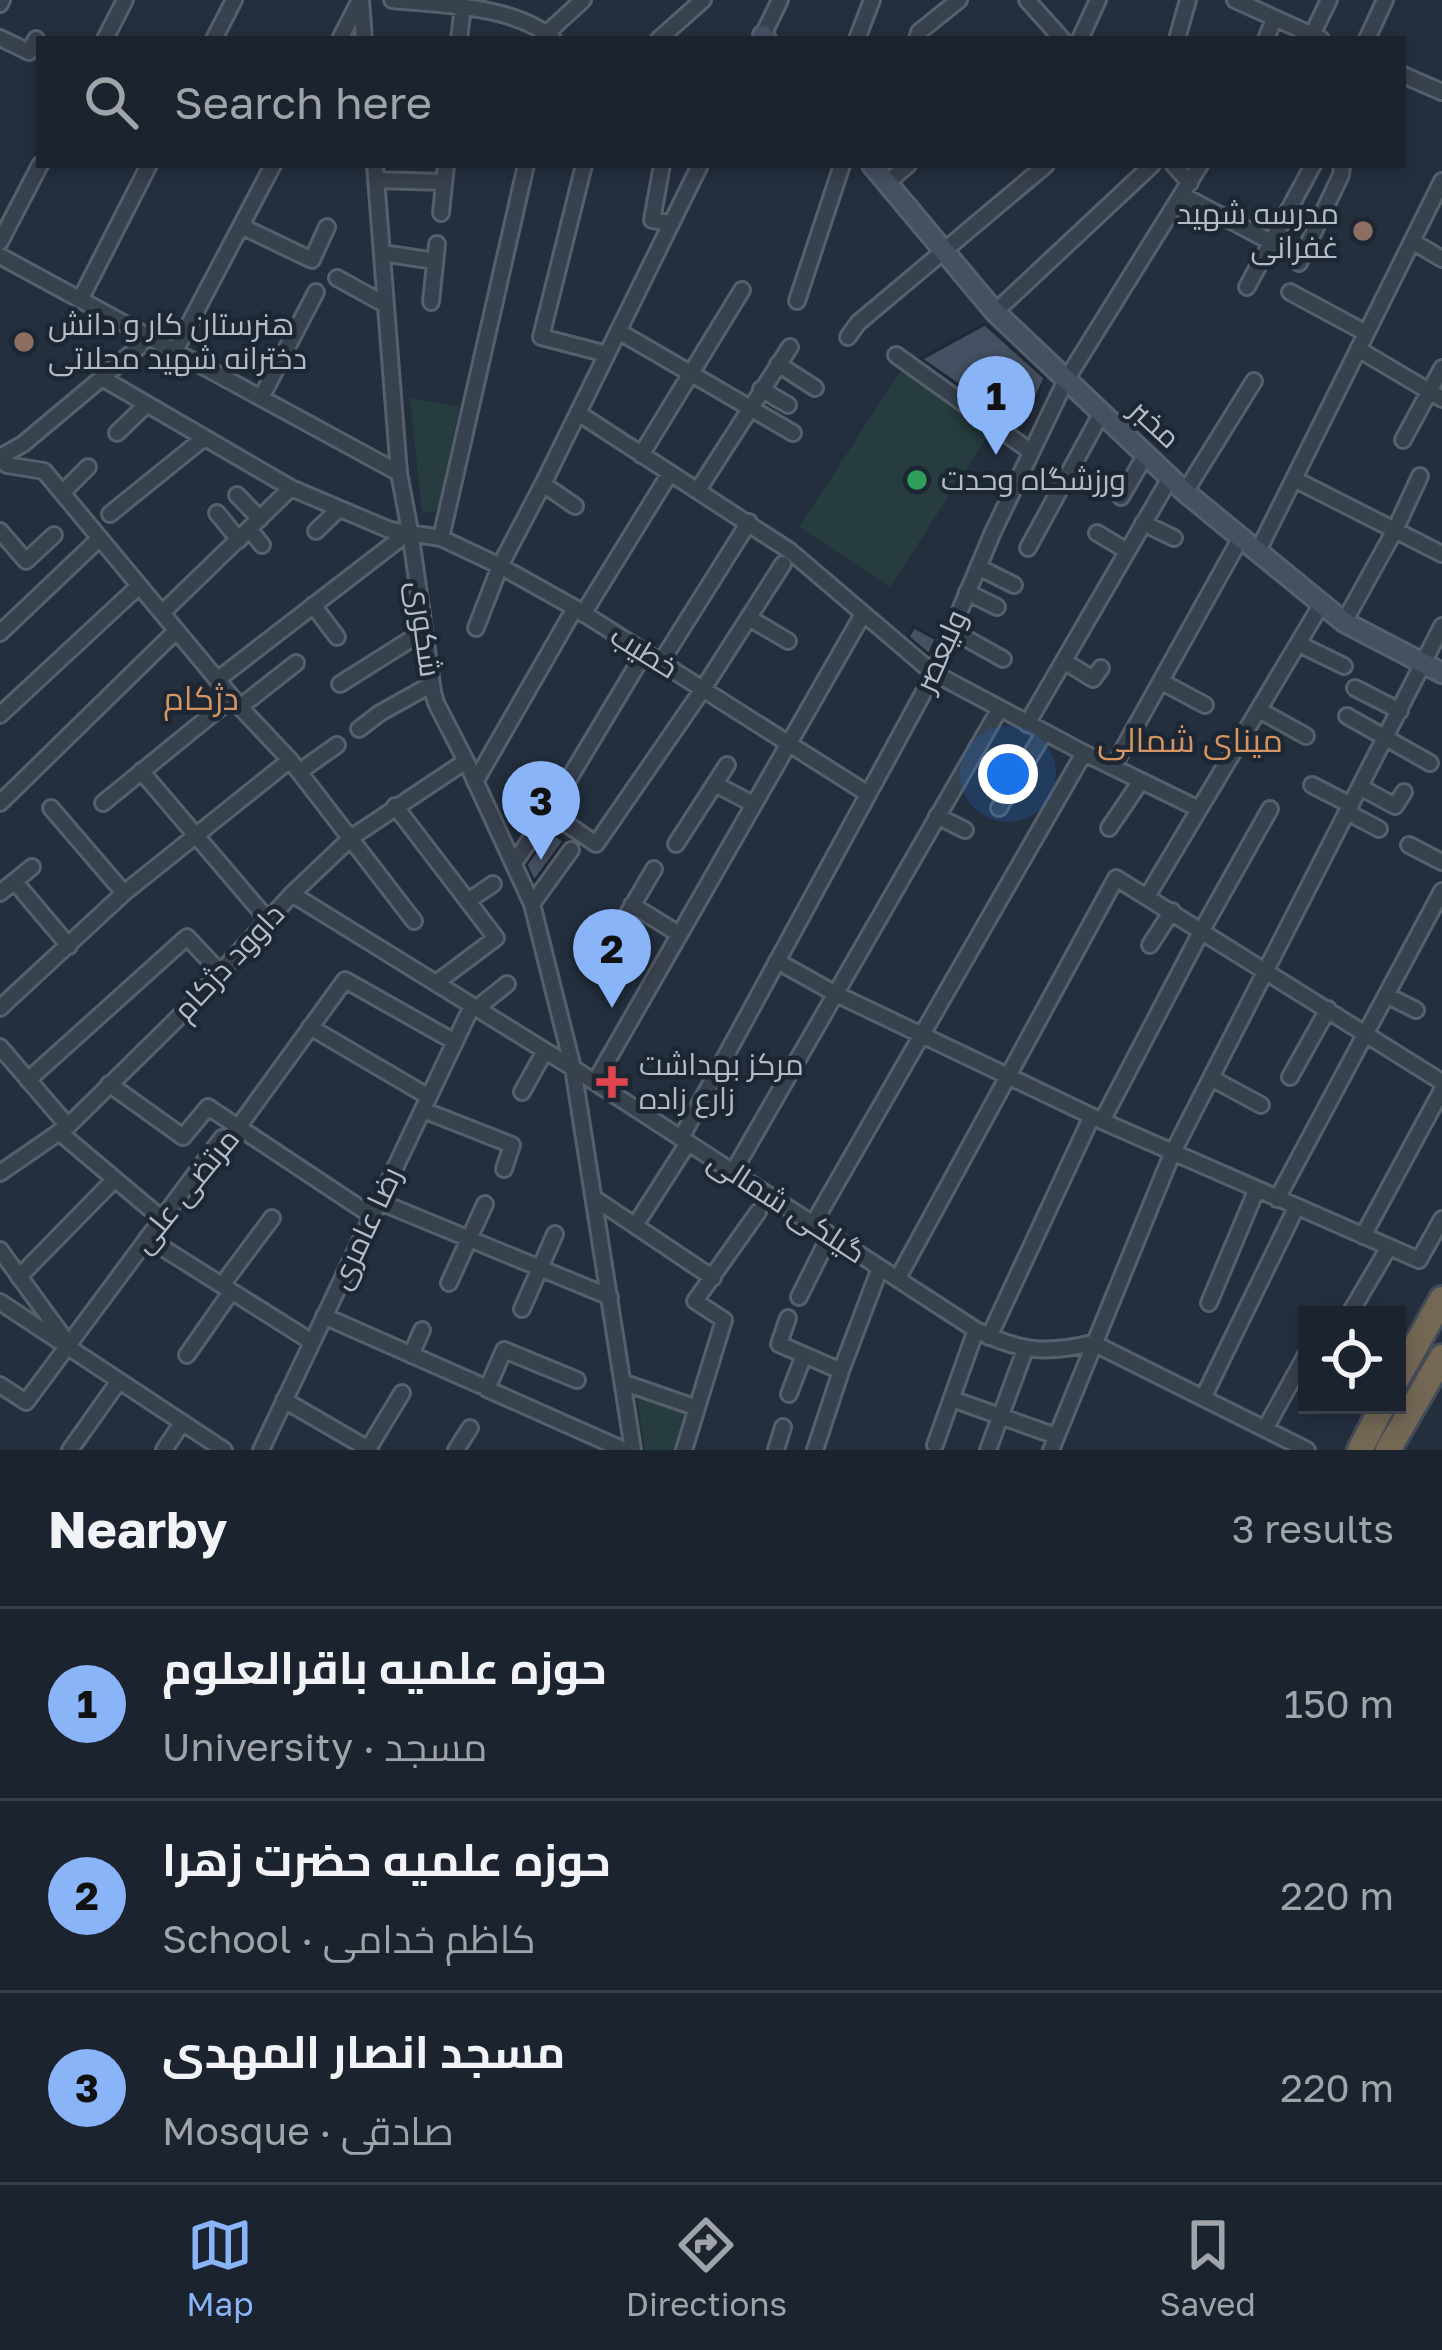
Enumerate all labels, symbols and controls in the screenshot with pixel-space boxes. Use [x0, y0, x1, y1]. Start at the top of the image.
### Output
search box [36, 36, 1406, 168]
icon: search [78, 69, 144, 135]
text: Search here [174, 75, 432, 129]
place label: مدرسه شهید غفرانی [1177, 195, 1339, 266]
marker: مدرسه شهید غفرانی [1350, 218, 1376, 244]
place label: هنرستان کار و دانش دخترانه شهید محلاتی [48, 306, 307, 377]
marker: هنرستان کار و دانش دخترانه شهید محلاتی [11, 329, 37, 355]
pin: 1 [957, 356, 1035, 455]
street label: مخبر [1122, 390, 1188, 455]
place label: ورزشگاه وحدت [941, 461, 1126, 497]
marker: ورزشگاه وحدت [904, 467, 930, 493]
street label: شکوری [400, 578, 450, 679]
street label: ولیعصر [905, 604, 974, 699]
street label: خطیب [604, 617, 685, 686]
district label: دژکام [163, 678, 239, 721]
district label: مینای شمالی [1097, 720, 1283, 761]
your location [978, 744, 1038, 804]
pin: 3 [502, 761, 580, 860]
street label: داوود دژکام [165, 896, 293, 1029]
pin: 2 [573, 909, 651, 1008]
place label: مرکز بهداشت زارع زاده [639, 1046, 804, 1119]
marker: مرکز بهداشت زارع زاده [596, 1066, 628, 1098]
street label: مرتضی علی [124, 1121, 247, 1260]
street label: گيلکی شمالی [701, 1142, 873, 1271]
street label: رضا عامری [321, 1161, 409, 1294]
map controls [1298, 1306, 1406, 1414]
button: locate [1298, 1306, 1406, 1414]
text: Nearby [48, 1498, 227, 1559]
text: 3 results [1232, 1505, 1394, 1552]
text: حوزه علمیه باقرالعلوم [162, 1640, 607, 1694]
text: 1 [77, 1680, 97, 1727]
text: 150 m [1284, 1680, 1394, 1727]
text: University · مسجد [162, 1723, 487, 1770]
text: حوزه علمیه حضرت زهرا [162, 1832, 611, 1886]
text: 2 [75, 1872, 99, 1919]
text: 220 m [1280, 1872, 1394, 1919]
text: School · کاظم خدامی [162, 1915, 536, 1962]
text: مسجد انصار المهدی [162, 2024, 565, 2078]
text: 3 [75, 2064, 99, 2111]
text: 220 m [1280, 2064, 1394, 2111]
text: Mosque · صادقی [162, 2107, 454, 2154]
tab: Map [186, 2212, 254, 2323]
tab: Directions [626, 2212, 787, 2323]
tab: Saved [1159, 2212, 1256, 2323]

